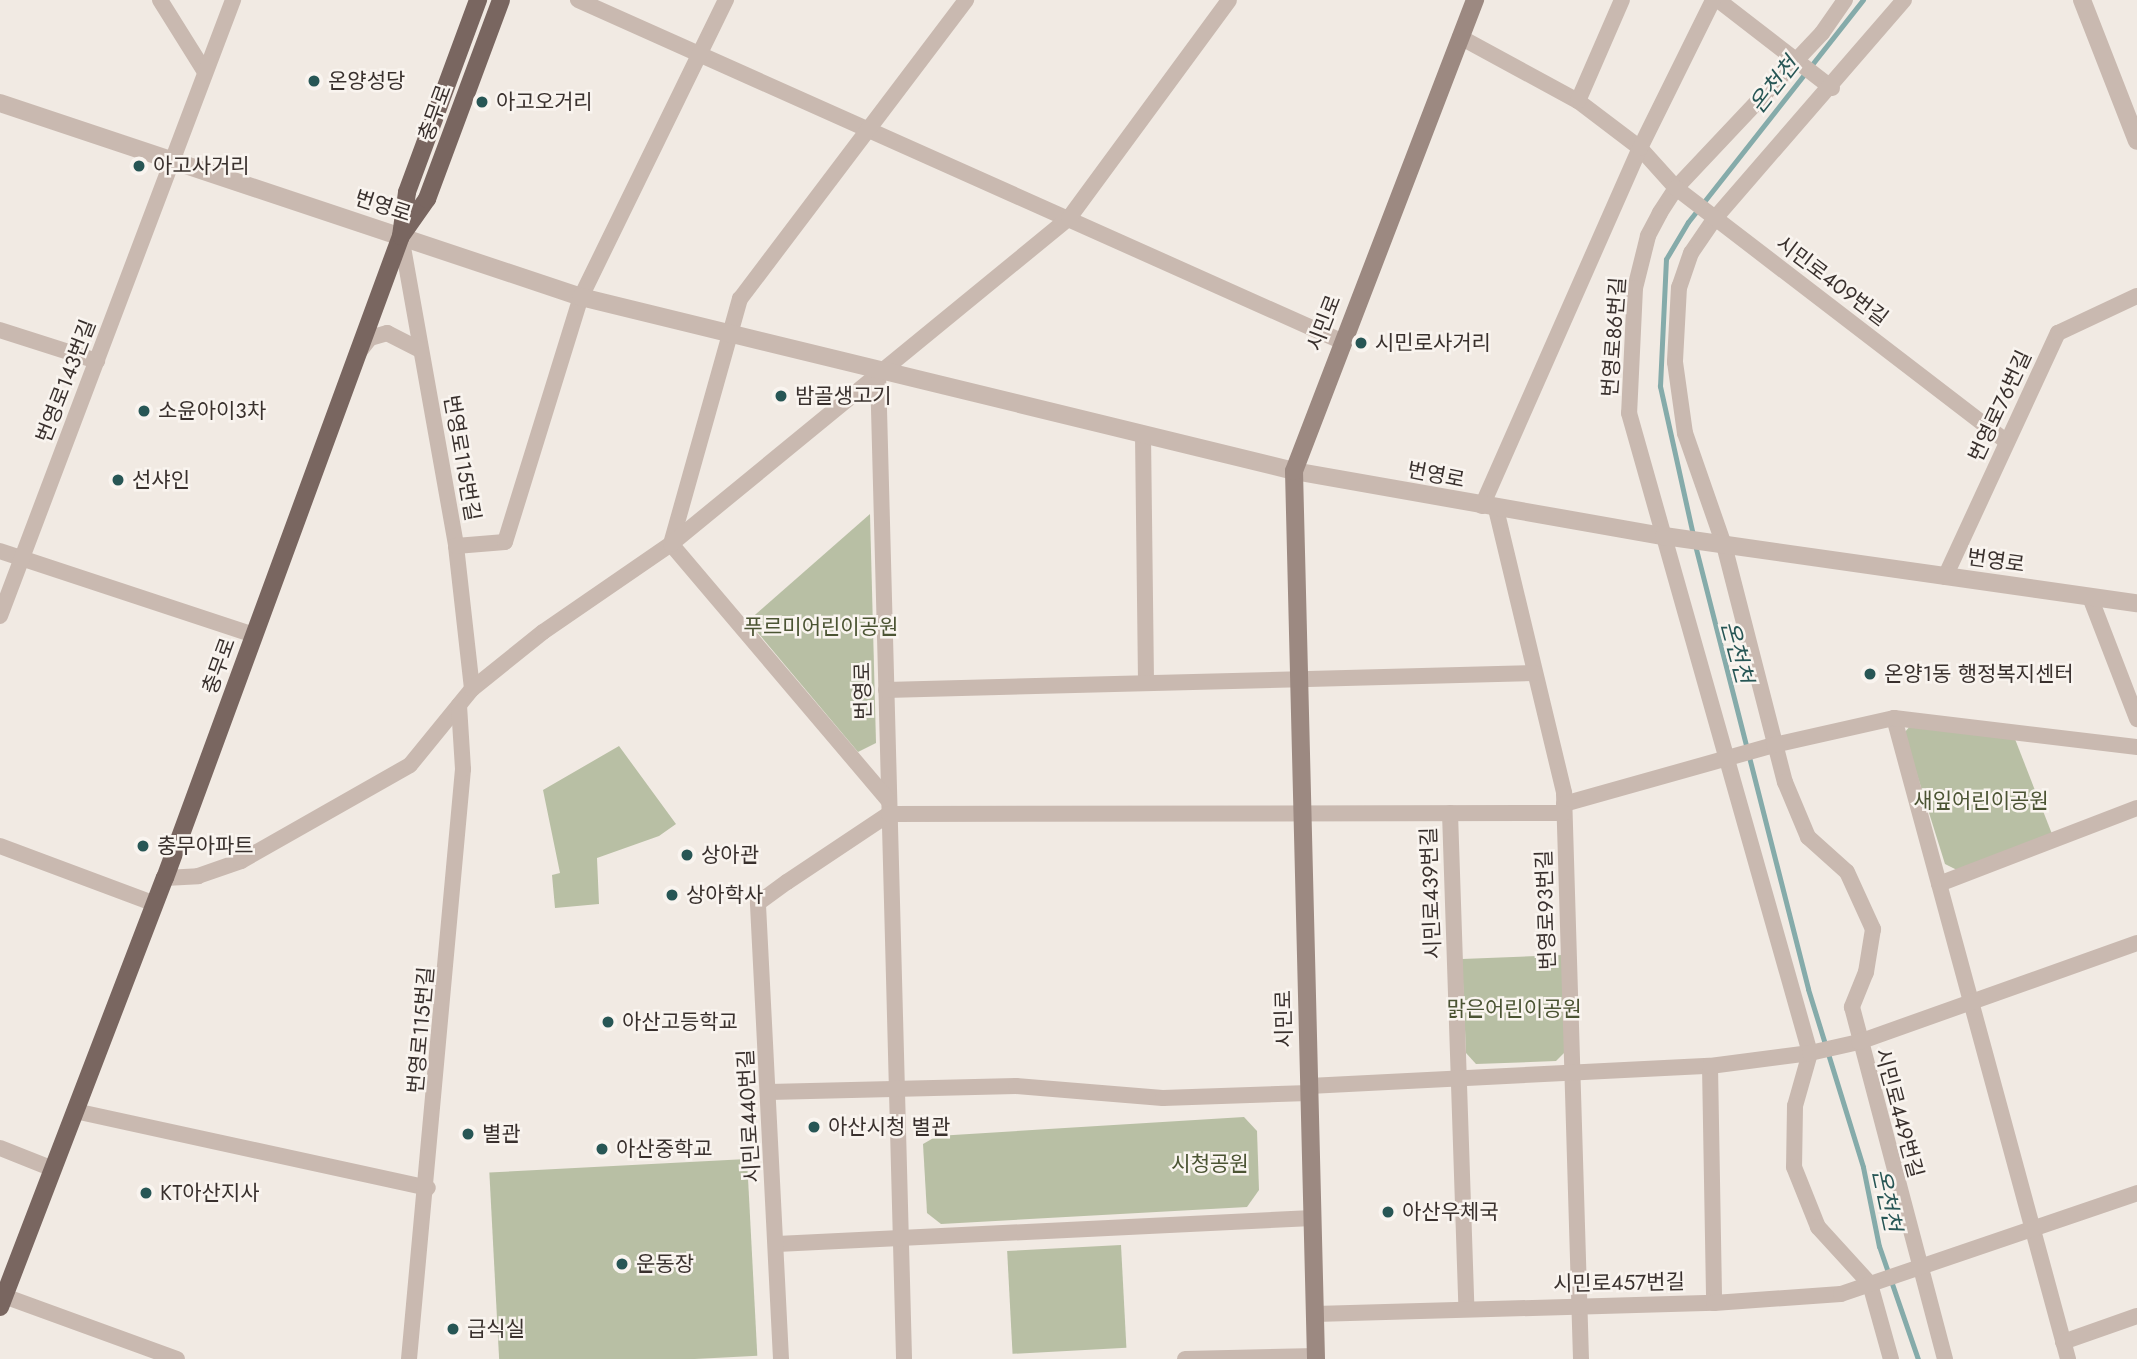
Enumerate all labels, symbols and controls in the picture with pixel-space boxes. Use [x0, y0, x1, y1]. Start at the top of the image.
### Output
water label: 온천천 [1744, 51, 1804, 119]
place label: 온양성당 [328, 68, 405, 94]
marker: 온양성당 [306, 73, 322, 89]
street label: 충무로 [413, 81, 457, 145]
place label: 아고오거리 [496, 89, 593, 115]
marker: 아고오거리 [474, 94, 490, 110]
place label: 아고사거리 [153, 153, 250, 179]
marker: 아고사거리 [131, 158, 147, 174]
street label: 번영로 [352, 185, 414, 227]
street label: 시민로409번길 [1771, 231, 1893, 331]
street label: 번영로86번길 [1597, 276, 1631, 398]
street label: 시민로 [1302, 291, 1346, 355]
street label: 번영로143번길 [31, 316, 101, 446]
place label: 시민로사거리 [1375, 330, 1491, 356]
marker: 시민로사거리 [1353, 335, 1369, 351]
street label: 번영로76번길 [1963, 346, 2037, 466]
place label: 밤골생고기 [795, 383, 892, 409]
marker: 밤골생고기 [773, 388, 789, 404]
street label: 번영로115번길 [439, 393, 485, 523]
place label: 소윤아이3차 [158, 398, 266, 424]
marker: 소윤아이3차 [136, 403, 152, 419]
street label: 번영로 [1405, 457, 1467, 493]
place label: 선샤인 [132, 467, 190, 493]
marker: 선샤인 [110, 472, 126, 488]
street label: 번영로 [1966, 544, 2026, 578]
park label: 푸르미어린이공원 [744, 614, 898, 640]
water label: 온천천 [1715, 618, 1759, 686]
street label: 충무로 [197, 634, 241, 698]
place label: 온양1동 행정복지센터 [1884, 661, 2074, 687]
street label: 번영로 [850, 662, 876, 720]
marker: 온양1동 행정복지센터 [1862, 666, 1878, 682]
park label: 새잎어린이공원 [1913, 788, 2049, 814]
street label: 시민로439번길 [1416, 826, 1446, 960]
place label: 충무아파트 [157, 833, 254, 859]
marker: 충무아파트 [135, 838, 151, 854]
place label: 상아관 [701, 842, 759, 868]
marker: 상아관 [679, 847, 695, 863]
street label: 번영로93번길 [1531, 850, 1561, 970]
place label: 상아학사 [686, 882, 763, 908]
marker: 상아학사 [664, 887, 680, 903]
street label: 번영로115번길 [403, 965, 439, 1095]
street label: 시민로 [1271, 990, 1297, 1048]
park label: 맑은어린이공원 [1446, 996, 1582, 1022]
place label: 아산고등학교 [622, 1009, 738, 1035]
marker: 아산고등학교 [600, 1014, 616, 1030]
street label: 시민로449번길 [1870, 1045, 1928, 1181]
street label: 시민로440번길 [733, 1049, 765, 1183]
place label: 아산시청 별관 [828, 1114, 950, 1140]
marker: 아산시청 별관 [806, 1119, 822, 1135]
place label: 별관 [482, 1121, 521, 1147]
marker: 별관 [460, 1126, 476, 1142]
place label: 아산중학교 [616, 1136, 713, 1162]
marker: 아산중학교 [594, 1141, 610, 1157]
park label: 시청공원 [1171, 1151, 1249, 1177]
water label: 온천천 [1867, 1166, 1907, 1234]
place label: KT아산지사 [160, 1180, 260, 1206]
marker: KT아산지사 [138, 1185, 154, 1201]
place label: 아산우체국 [1402, 1199, 1499, 1225]
marker: 아산우체국 [1380, 1204, 1396, 1220]
place label: 운동장 [636, 1251, 694, 1277]
marker: 운동장 [614, 1256, 630, 1272]
street label: 시민로457번길 [1553, 1269, 1685, 1297]
place label: 급식실 [467, 1316, 525, 1342]
marker: 급식실 [445, 1321, 461, 1337]

